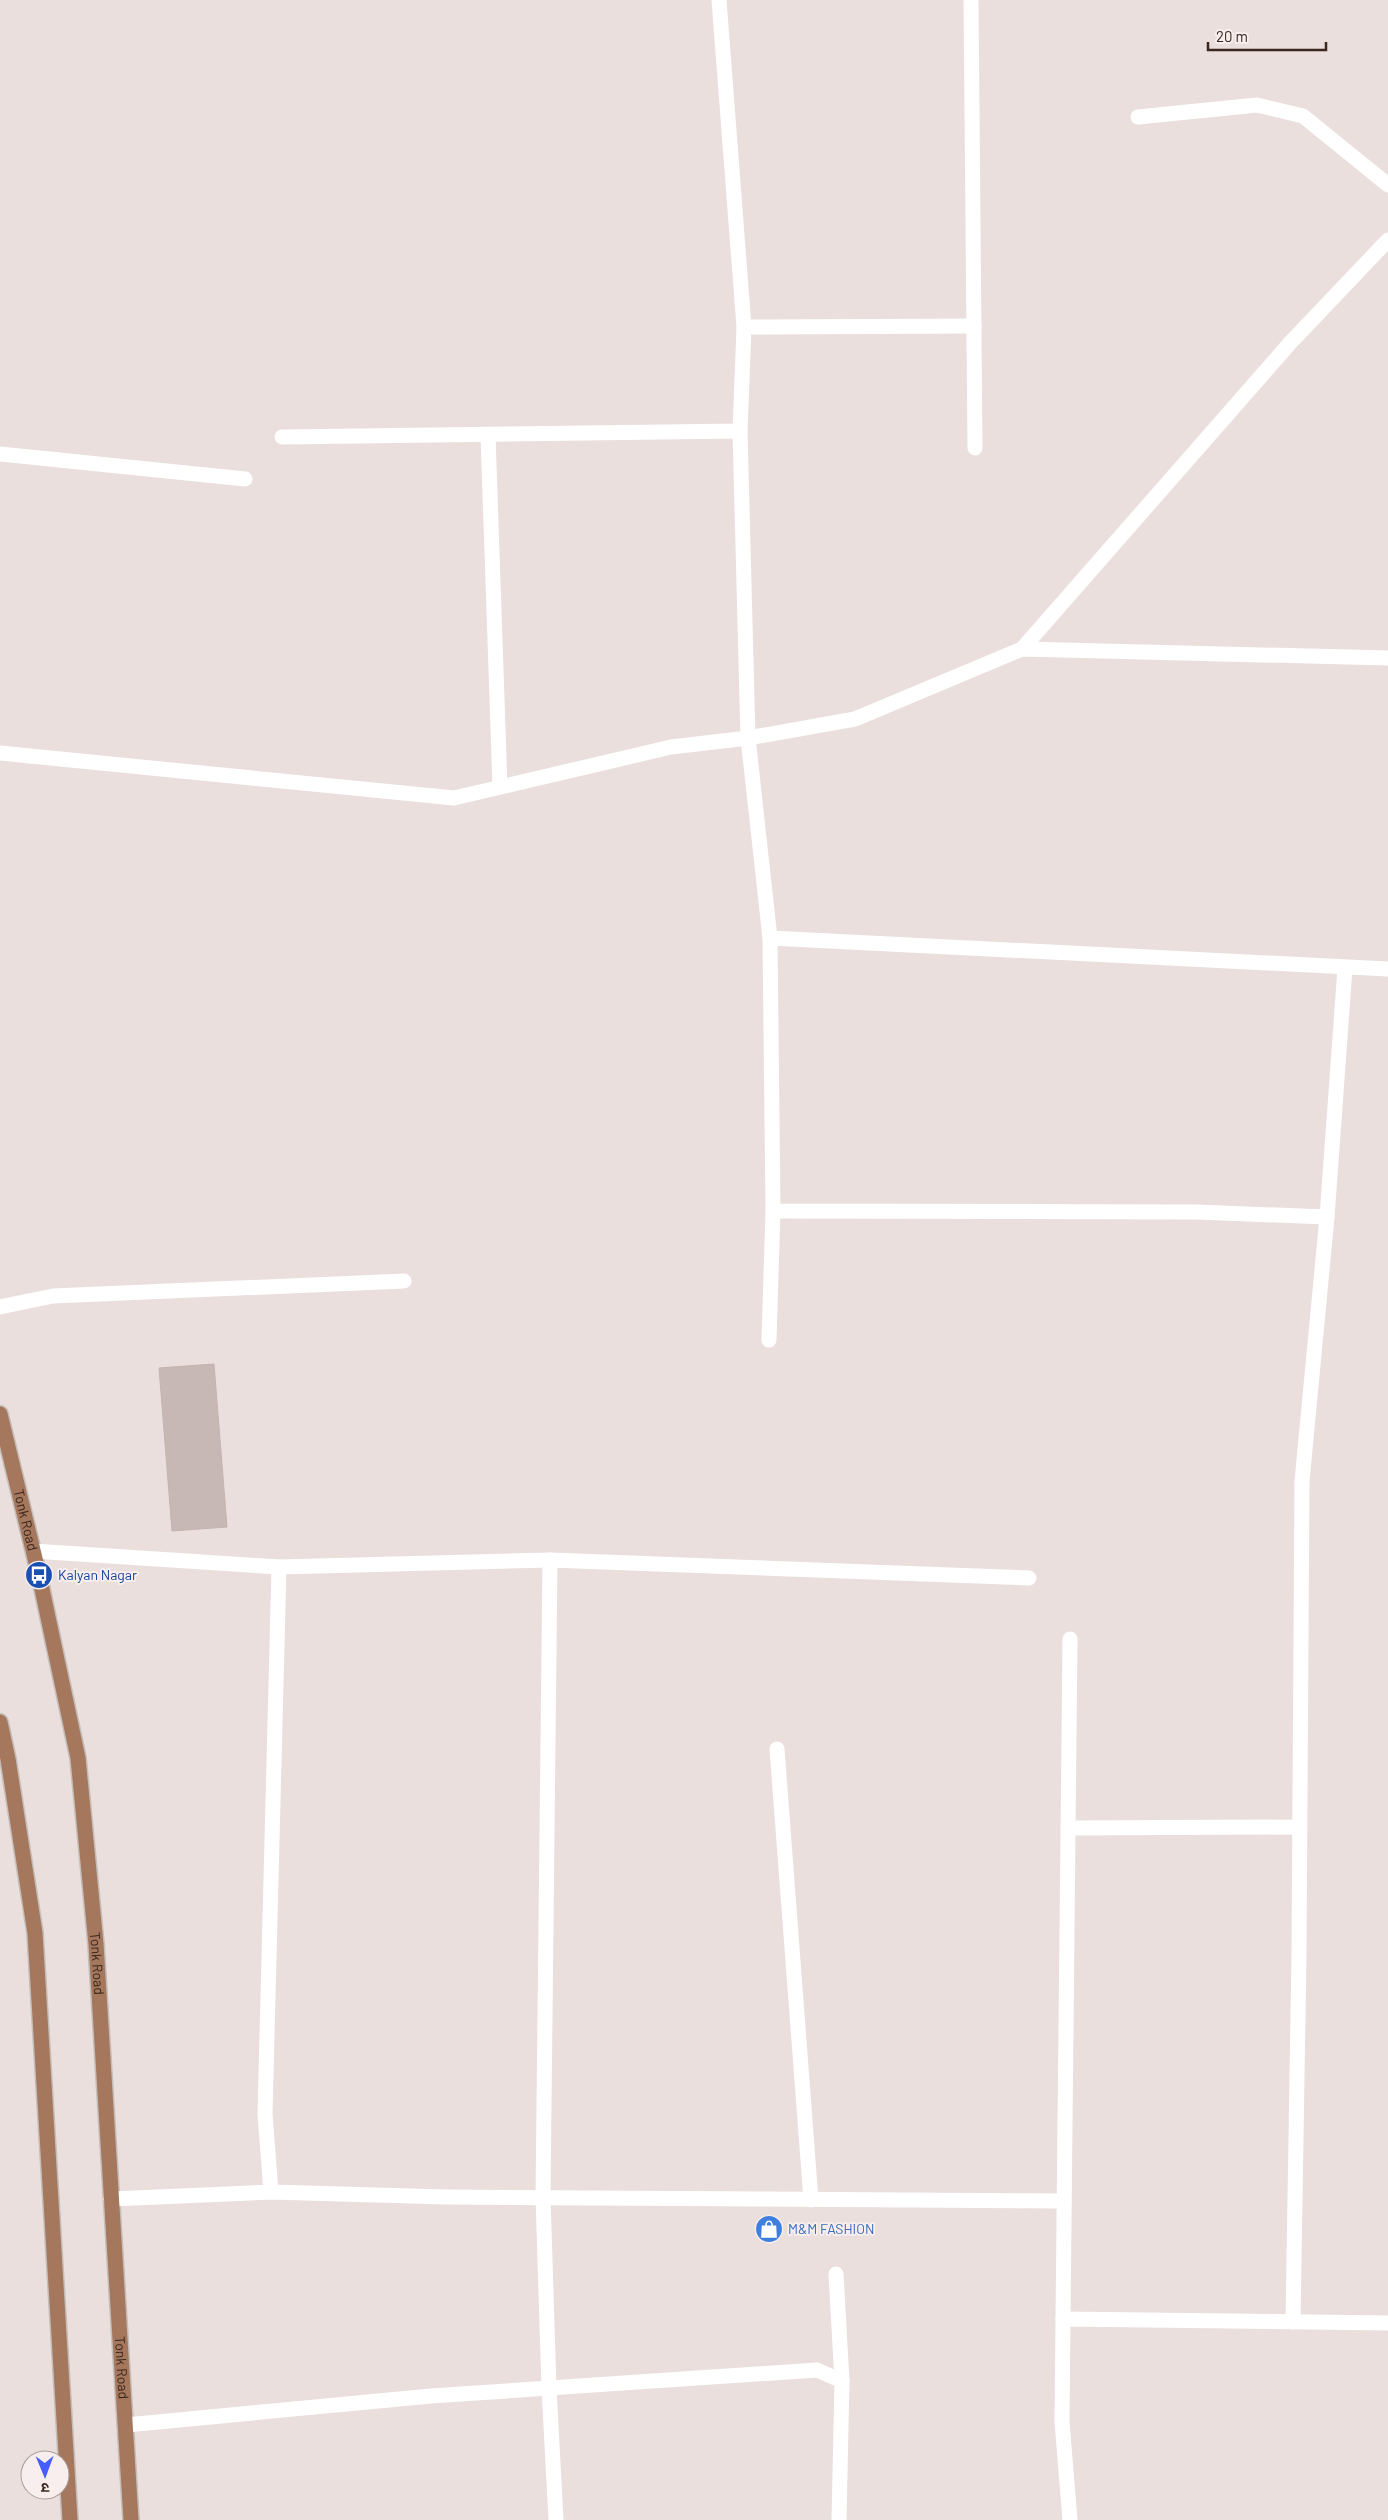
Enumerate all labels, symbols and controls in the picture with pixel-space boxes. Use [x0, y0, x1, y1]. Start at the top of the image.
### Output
scale bar [1208, 20, 1326, 52]
text: 20 m [1216, 27, 1248, 45]
street label: Tonk Road [10, 1487, 42, 1552]
bus stop icon: Kalyan Nagar [24, 1560, 54, 1590]
place label: Kalyan Nagar [58, 1566, 137, 1583]
street label: Tonk Road [87, 1931, 108, 1995]
shop icon: M&M FASHION [754, 2214, 784, 2244]
place label: M&M FASHION [788, 2220, 874, 2237]
street label: Tonk Road [112, 2336, 133, 2400]
north arrow [20, 2450, 70, 2500]
text: उ [40, 2480, 49, 2497]

